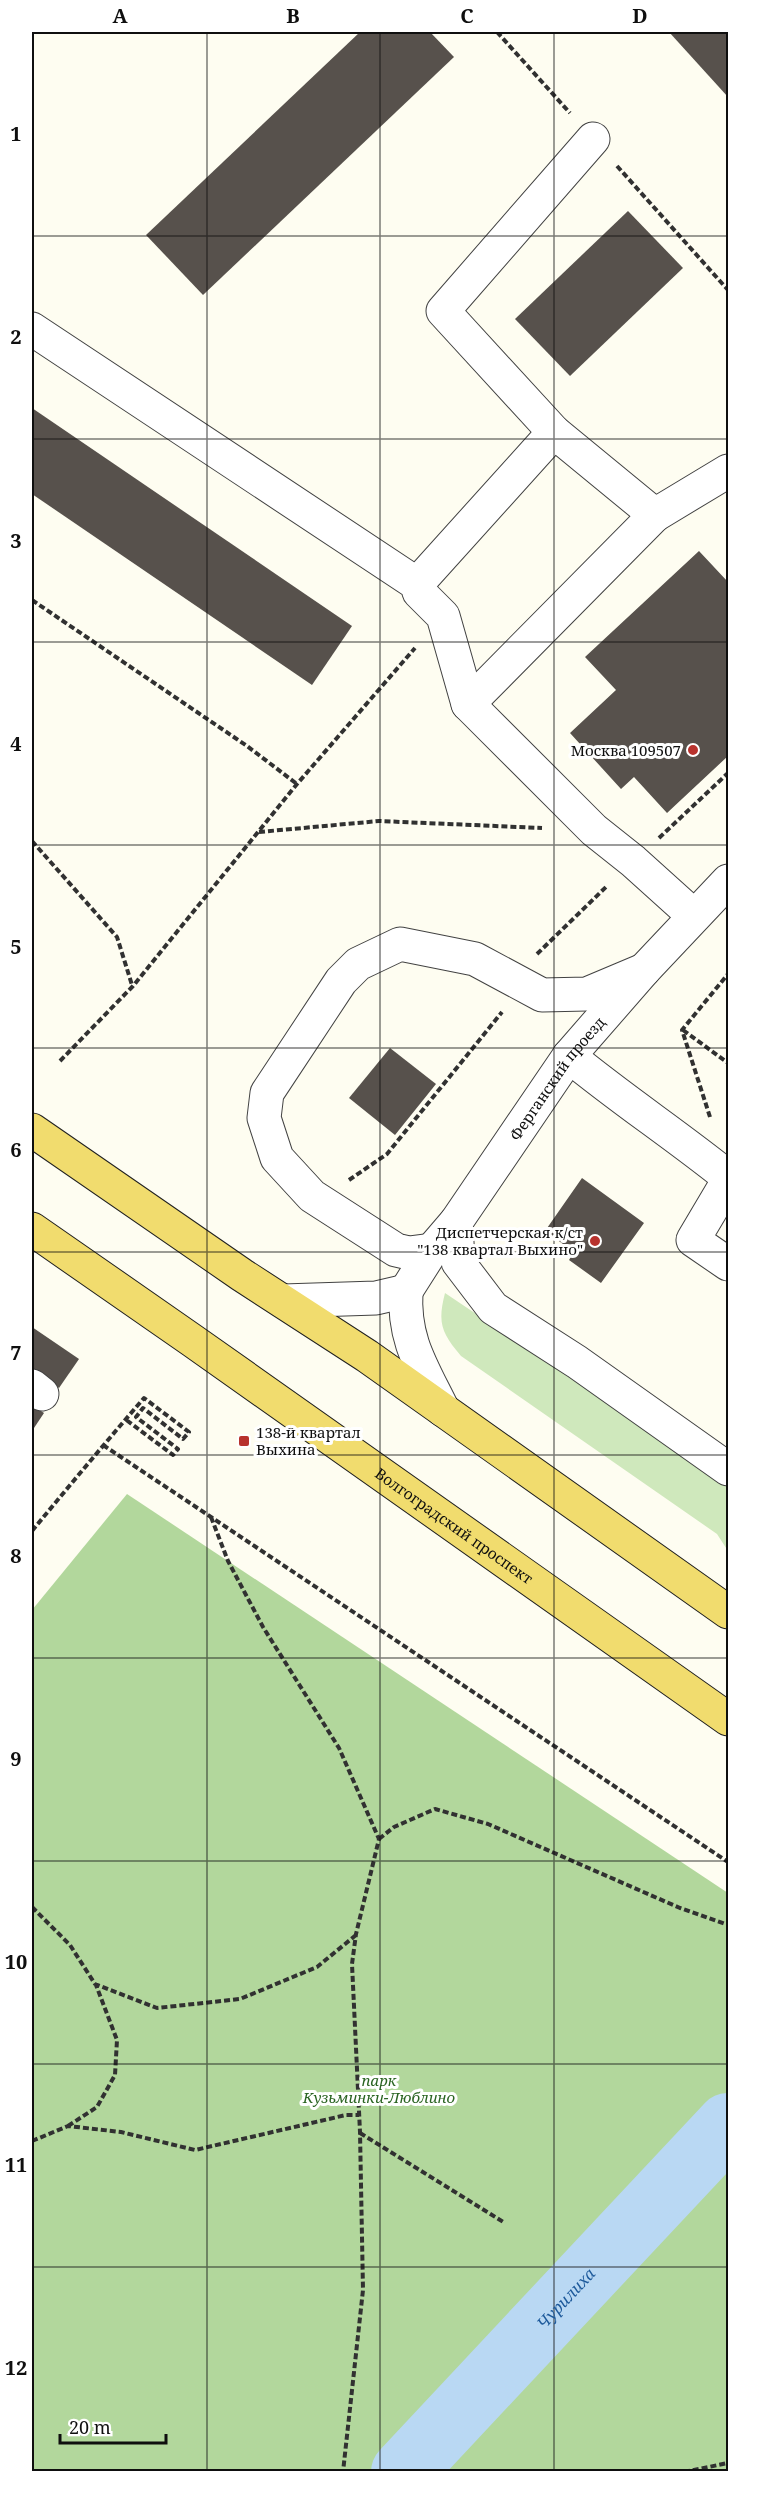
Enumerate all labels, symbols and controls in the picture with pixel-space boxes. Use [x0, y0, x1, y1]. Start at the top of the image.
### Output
text: A [112, 2, 128, 29]
text: B [286, 2, 300, 29]
text: C [460, 2, 474, 29]
text: D [632, 2, 648, 29]
text: 1 [10, 120, 22, 147]
text: 2 [10, 323, 22, 350]
text: 3 [10, 527, 22, 554]
text: 4 [10, 730, 22, 757]
place label: Москва 109507 [571, 740, 681, 760]
marker: Москва 109507 [686, 743, 700, 757]
text: 5 [10, 933, 22, 960]
street label: Ферганский проезд [505, 1012, 609, 1144]
text: 6 [10, 1136, 22, 1163]
place label: Диспетчерская к/ст "138 квартал Выхино" [417, 1222, 583, 1259]
marker: Диспетчерская к/ст "138 квартал Выхино" [588, 1234, 602, 1248]
text: 7 [10, 1339, 22, 1366]
place label: 138-й квартал Выхина [256, 1422, 361, 1459]
marker: 138-й квартал Выхина [237, 1434, 251, 1448]
street label: Волгоградский проспект [371, 1463, 537, 1588]
text: 8 [10, 1542, 22, 1569]
text: 9 [10, 1745, 22, 1772]
text: 10 [5, 1948, 27, 1975]
park label: парк Кузьминки-Люблино [302, 2070, 456, 2107]
text: 11 [5, 2151, 27, 2178]
water label: Чурилиха [532, 2263, 600, 2334]
text: 12 [5, 2354, 27, 2381]
scale bar [60, 2407, 166, 2445]
text: 20 m [69, 2415, 111, 2439]

